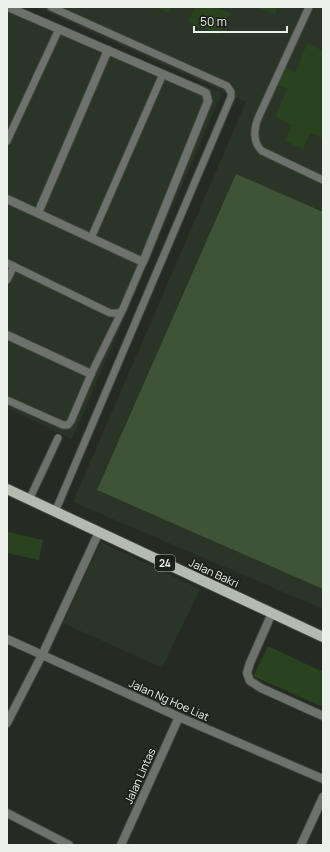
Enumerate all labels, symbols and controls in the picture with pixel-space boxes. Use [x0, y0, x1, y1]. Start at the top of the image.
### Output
scale bar [194, 8, 287, 34]
text: 50 m [200, 13, 227, 30]
street label: Jalan Bakri [187, 554, 242, 591]
road number: 24 [155, 555, 175, 571]
street label: Jalan Ng Hoe Liat [127, 675, 212, 724]
street label: Jalan Lintas [121, 745, 159, 806]

